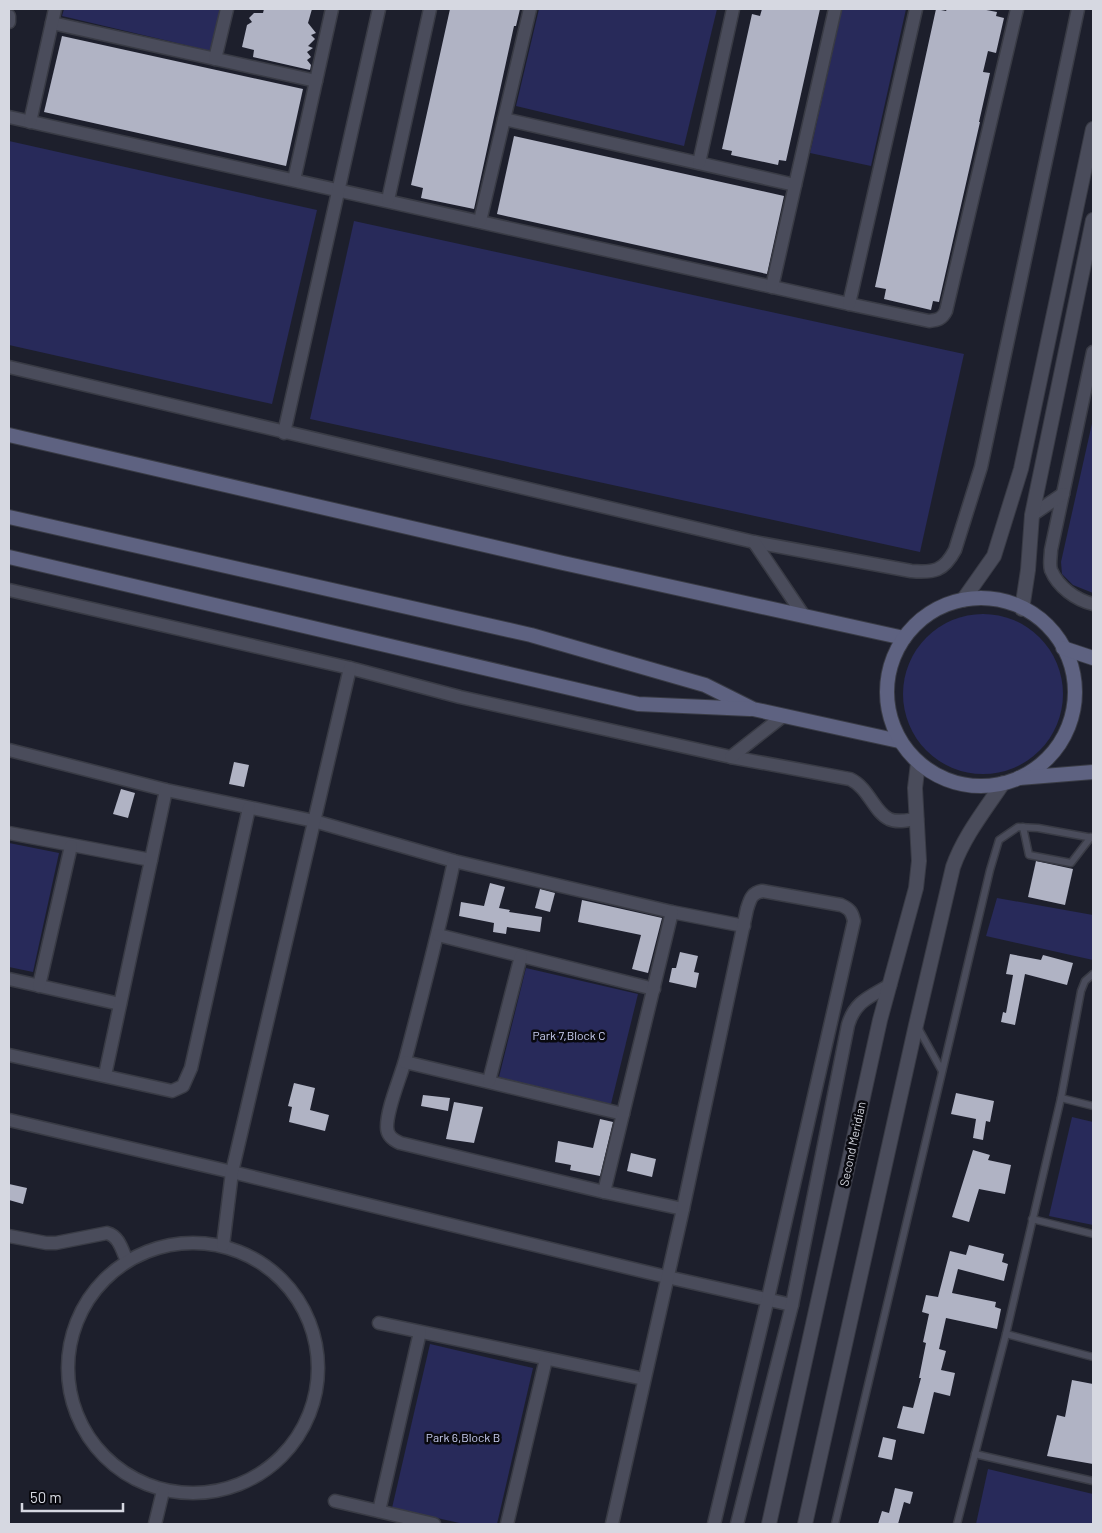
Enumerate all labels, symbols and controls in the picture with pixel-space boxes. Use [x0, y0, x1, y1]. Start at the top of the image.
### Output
park label: Park 7,Block C [532, 1028, 606, 1042]
street label: Second Meridian [836, 1100, 868, 1187]
park label: Park 6,Block B [426, 1430, 500, 1444]
scale bar [22, 1480, 124, 1512]
text: 50 m [30, 1488, 62, 1506]

